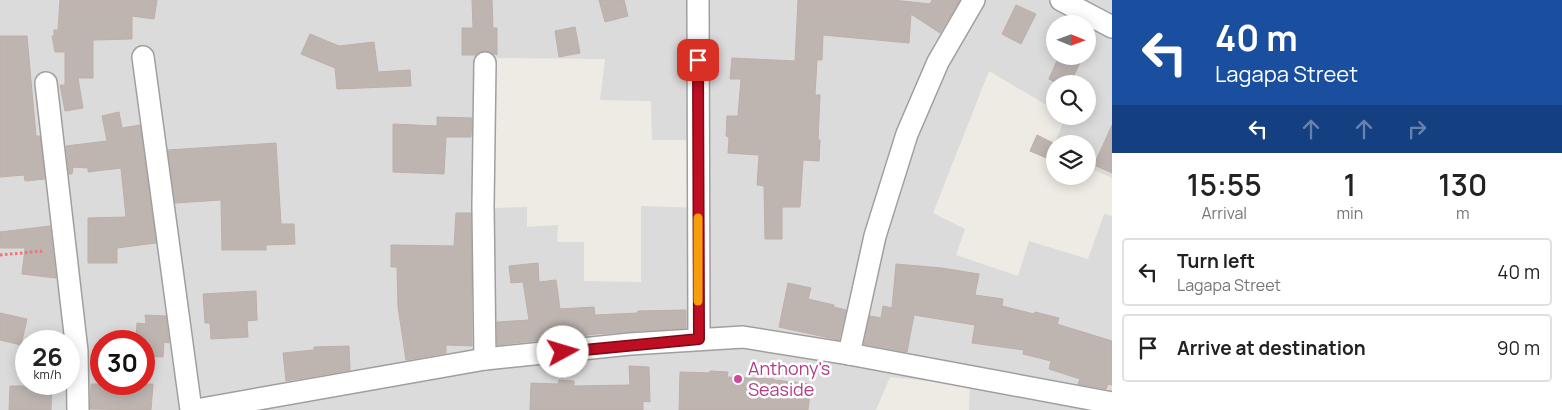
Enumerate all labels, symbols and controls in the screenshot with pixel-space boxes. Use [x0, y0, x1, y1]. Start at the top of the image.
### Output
text: 40 m [1215, 14, 1298, 62]
north arrow [1046, 15, 1096, 65]
map controls [1046, 15, 1096, 185]
icon: left [1132, 20, 1197, 85]
pin [677, 39, 719, 81]
icon: arrive [684, 46, 712, 74]
text: Lagapa Street [1215, 59, 1358, 89]
button: search [1046, 75, 1096, 125]
icon: left [1244, 115, 1272, 143]
icon: ahead [1297, 115, 1325, 143]
icon: ahead [1350, 115, 1378, 143]
icon: right [1403, 115, 1431, 143]
button: layers [1046, 135, 1096, 185]
text: 15:55 [1187, 164, 1262, 205]
text: 1 [1344, 164, 1356, 205]
text: 130 [1438, 164, 1487, 205]
text: Arrival [1201, 202, 1247, 224]
text: min [1337, 202, 1363, 224]
text: m [1456, 202, 1469, 224]
text: Turn left [1177, 248, 1255, 274]
icon: left [1134, 258, 1162, 286]
text: 40 m [1497, 259, 1540, 285]
text: Lagapa Street [1177, 274, 1281, 296]
position arrow [536, 325, 588, 377]
speed limit sign: 30 [90, 330, 155, 395]
icon: arrive [1134, 334, 1162, 362]
text: Arrive at destination [1177, 335, 1366, 361]
text: 90 m [1497, 335, 1540, 361]
text: 26 [32, 339, 63, 374]
place label: Anthony's Seaside [748, 356, 830, 401]
text: km/h [34, 366, 61, 383]
marker: Anthony's Seaside [732, 373, 744, 385]

